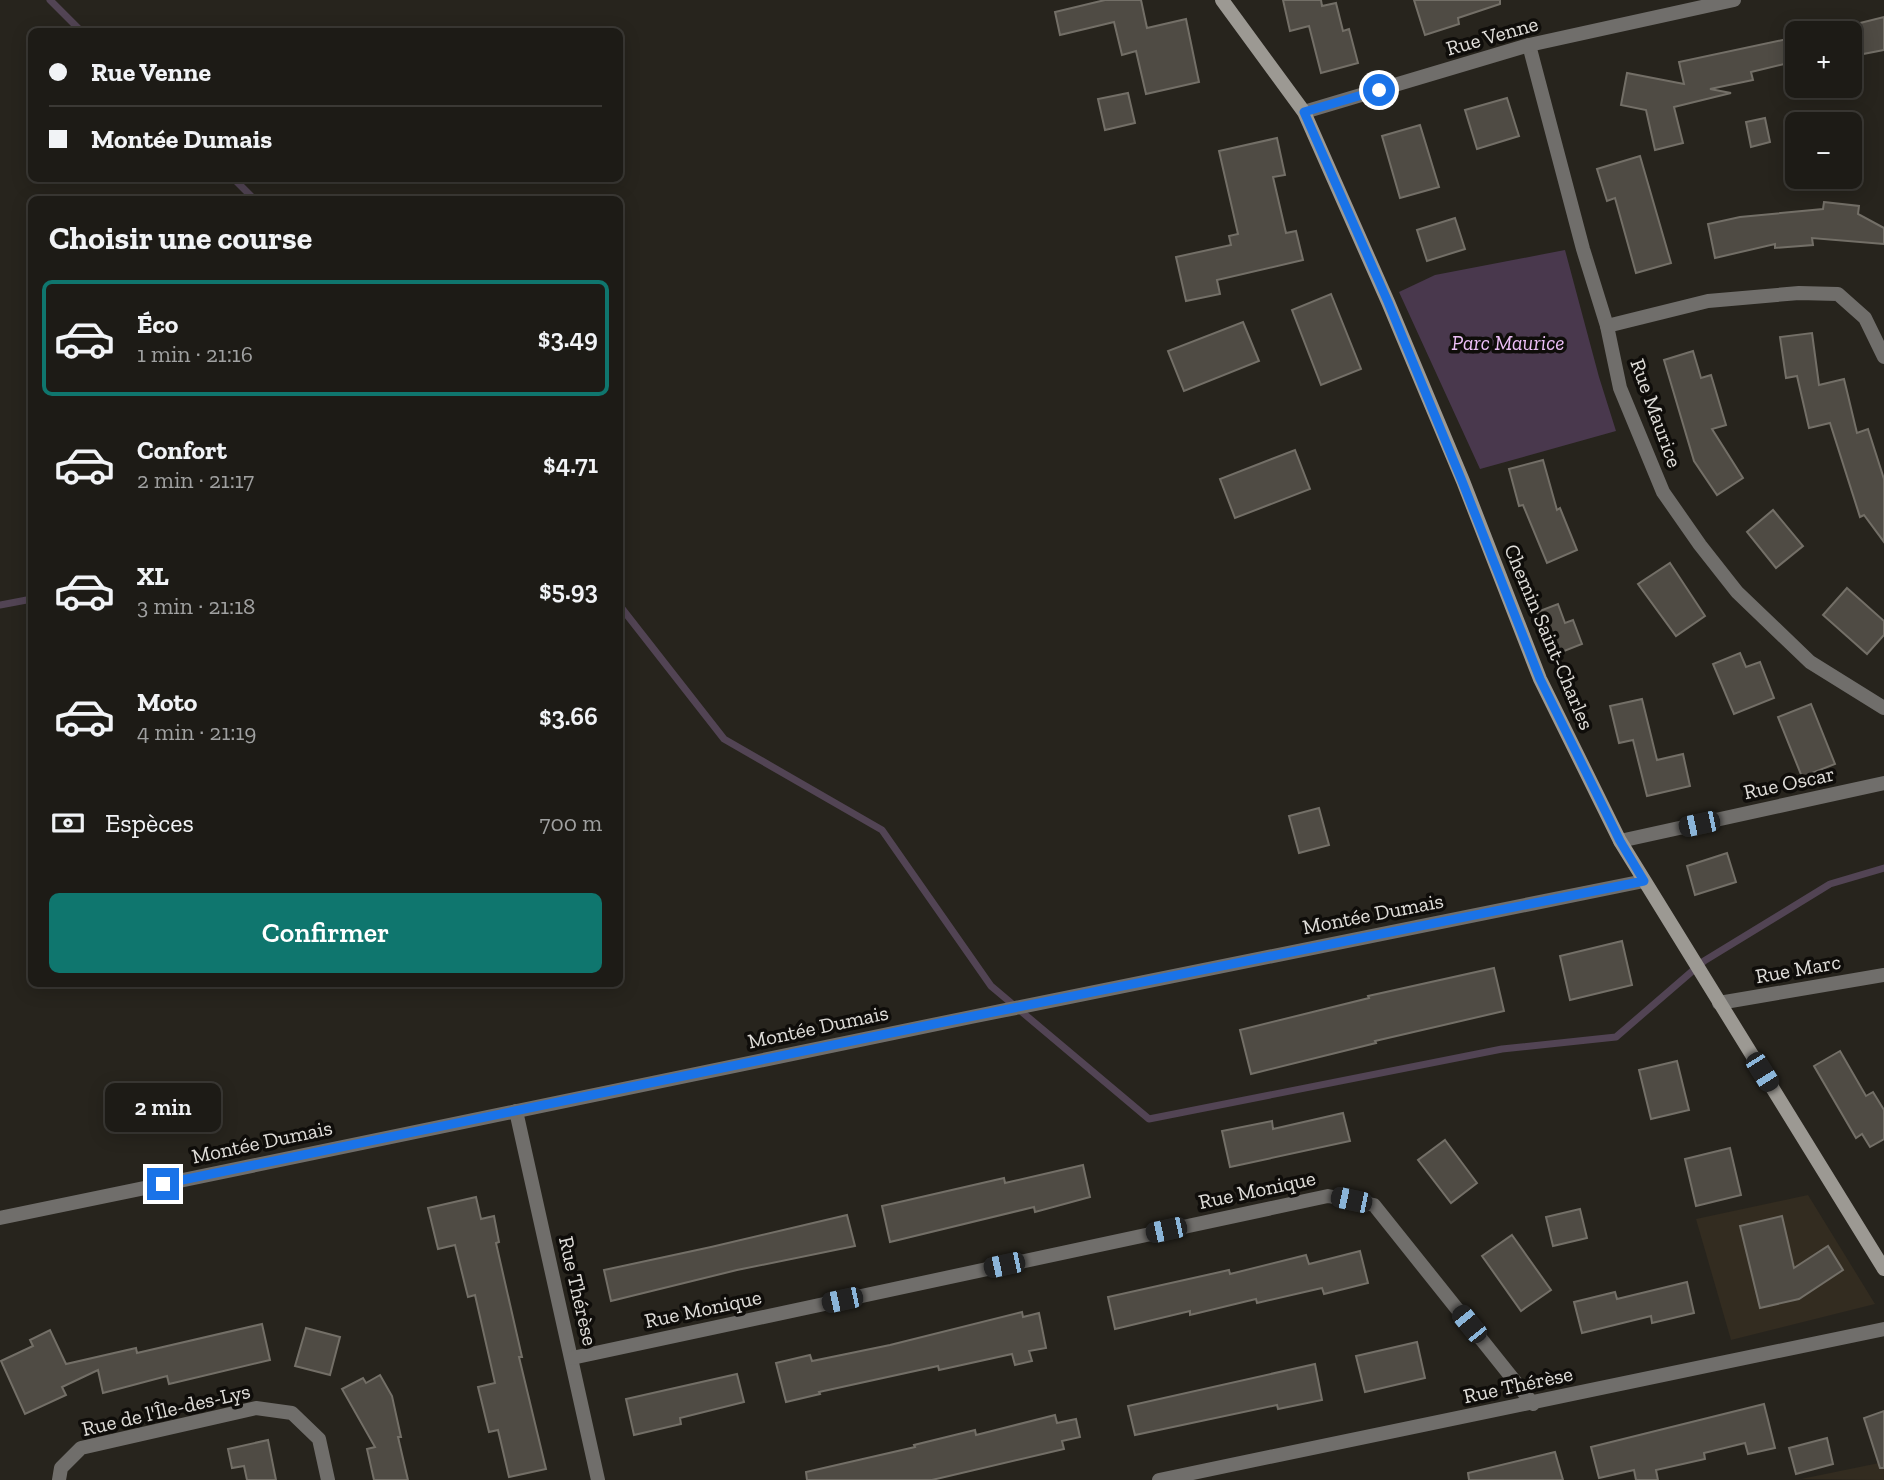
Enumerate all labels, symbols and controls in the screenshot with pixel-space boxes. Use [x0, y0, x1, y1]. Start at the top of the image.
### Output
street label: Rue Venne [1443, 10, 1541, 61]
map controls [1785, 21, 1862, 189]
button: + [1785, 21, 1862, 98]
text: Rue Venne [91, 56, 211, 88]
route start [1363, 74, 1395, 106]
button: − [1785, 112, 1862, 189]
text: Montée Dumais [91, 123, 272, 155]
text: Choisir une course [49, 219, 312, 257]
icon: car [53, 307, 116, 370]
text: Éco [137, 308, 178, 340]
text: $3.49 [538, 322, 598, 354]
park label: Parc Maurice [1451, 330, 1565, 355]
text: 1 min · 21:16 [137, 340, 253, 368]
street label: Rue Maurice [1625, 355, 1688, 471]
icon: car [53, 433, 116, 496]
text: Confort [137, 434, 227, 466]
text: $4.71 [543, 448, 598, 480]
text: 2 min · 21:17 [137, 466, 254, 494]
street label: Chemin Saint-Charles [1499, 540, 1600, 733]
icon: car [53, 559, 116, 622]
text: XL [137, 560, 169, 592]
text: $5.93 [539, 574, 598, 606]
text: 3 min · 21:18 [137, 592, 256, 620]
icon: car [53, 685, 116, 748]
text: Moto [137, 686, 197, 718]
text: $3.66 [539, 700, 598, 732]
text: 4 min · 21:19 [137, 718, 257, 746]
street label: Rue Oscar [1741, 761, 1837, 804]
icon: cash [49, 804, 87, 842]
text: Espèces [105, 807, 194, 839]
text: 700 m [540, 809, 602, 837]
car [1677, 809, 1722, 839]
street label: Montée Dumais [1300, 888, 1446, 939]
button: Confirmer [49, 893, 602, 973]
street label: Rue Marc [1753, 949, 1843, 988]
street label: Montée Dumais [745, 999, 890, 1054]
car [1742, 1049, 1783, 1095]
callout: 2 min [105, 1082, 221, 1132]
text: 2 min [134, 1093, 192, 1121]
street label: Montée Dumais [189, 1114, 334, 1169]
street label: Rue Monique [1196, 1165, 1318, 1214]
route end [147, 1168, 179, 1200]
car [1329, 1185, 1374, 1215]
car [1144, 1215, 1189, 1245]
street label: Rue Thérèse [554, 1234, 603, 1348]
car [982, 1250, 1027, 1280]
street label: Rue Monique [642, 1284, 764, 1333]
car [820, 1285, 865, 1315]
car [1448, 1301, 1491, 1347]
street label: Rue Thérèse [1461, 1361, 1575, 1408]
street label: Rue de l'Île-des-Lys [79, 1378, 253, 1441]

